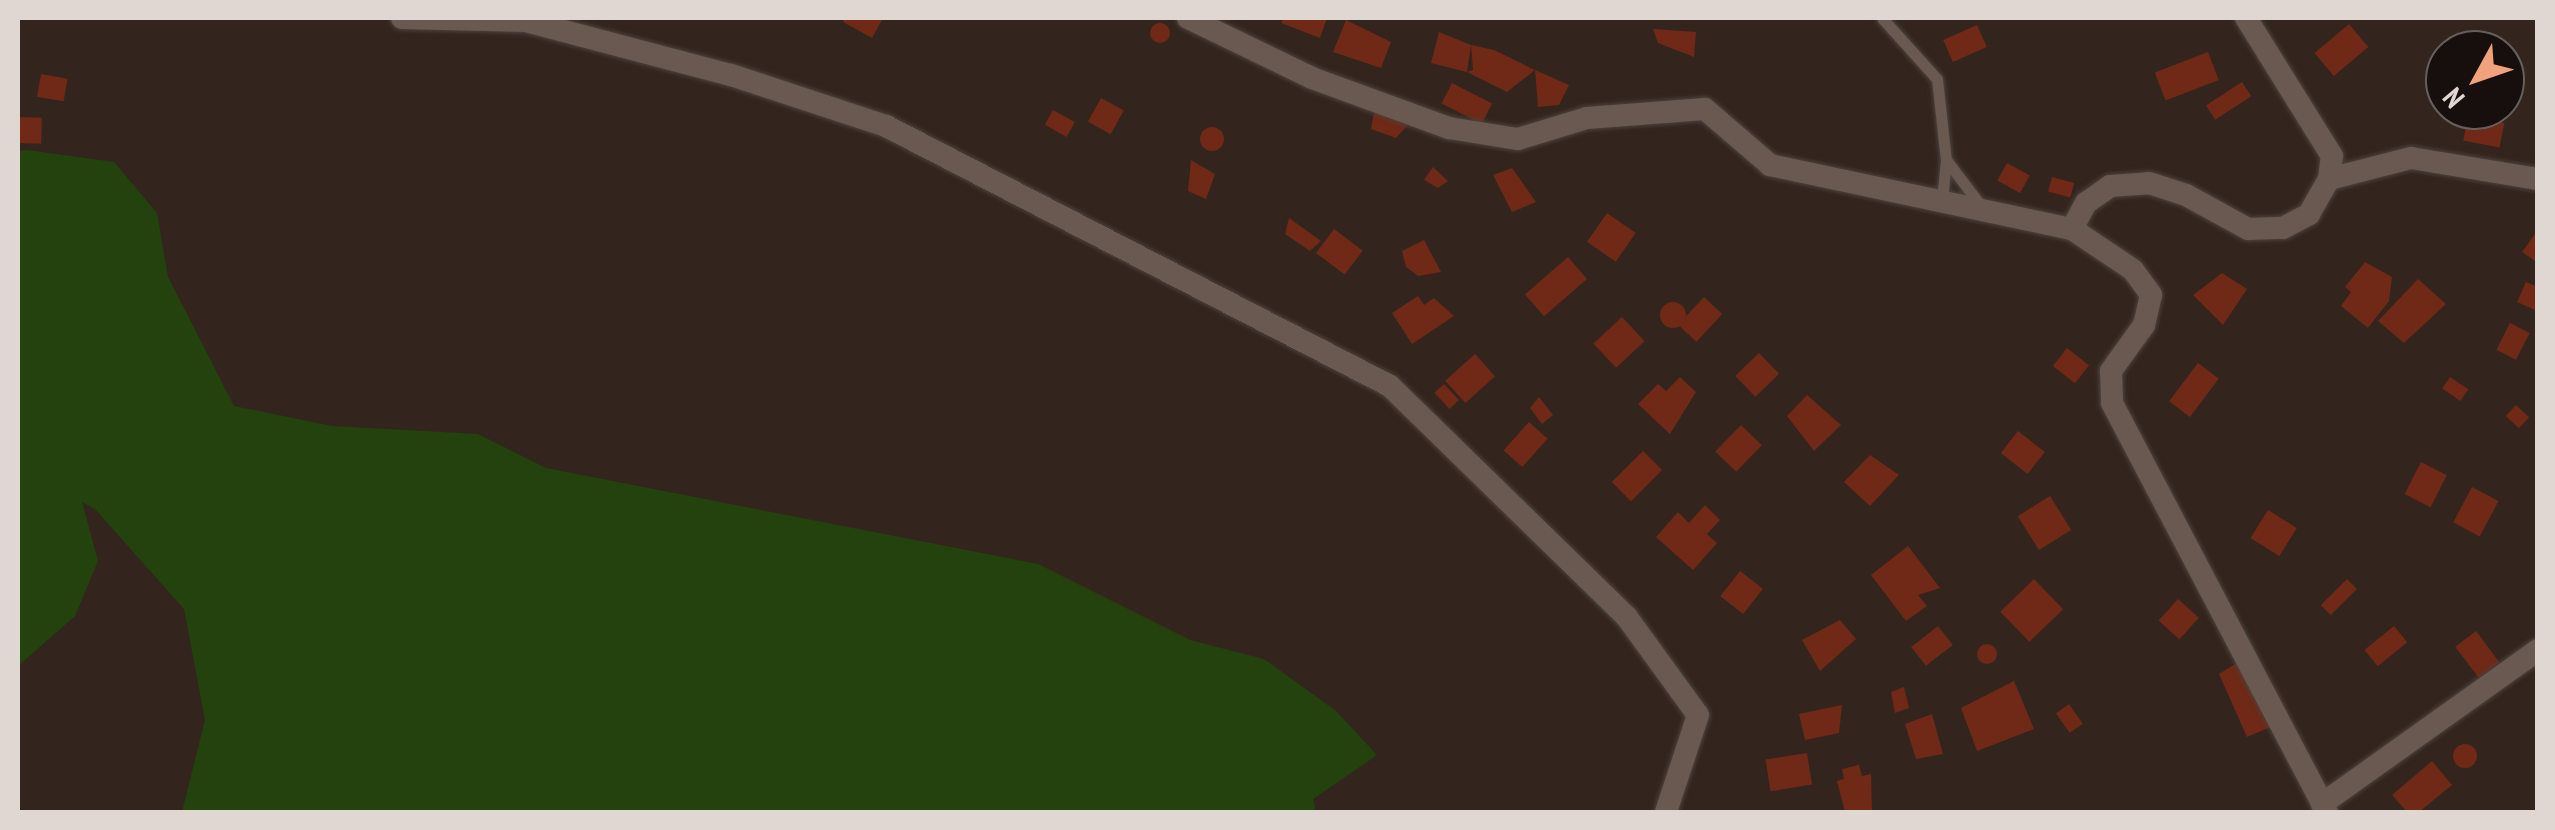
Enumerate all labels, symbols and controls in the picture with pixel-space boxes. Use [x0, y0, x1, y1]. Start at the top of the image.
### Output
north arrow [2425, 30, 2525, 130]
text: N [2434, 81, 2472, 116]

